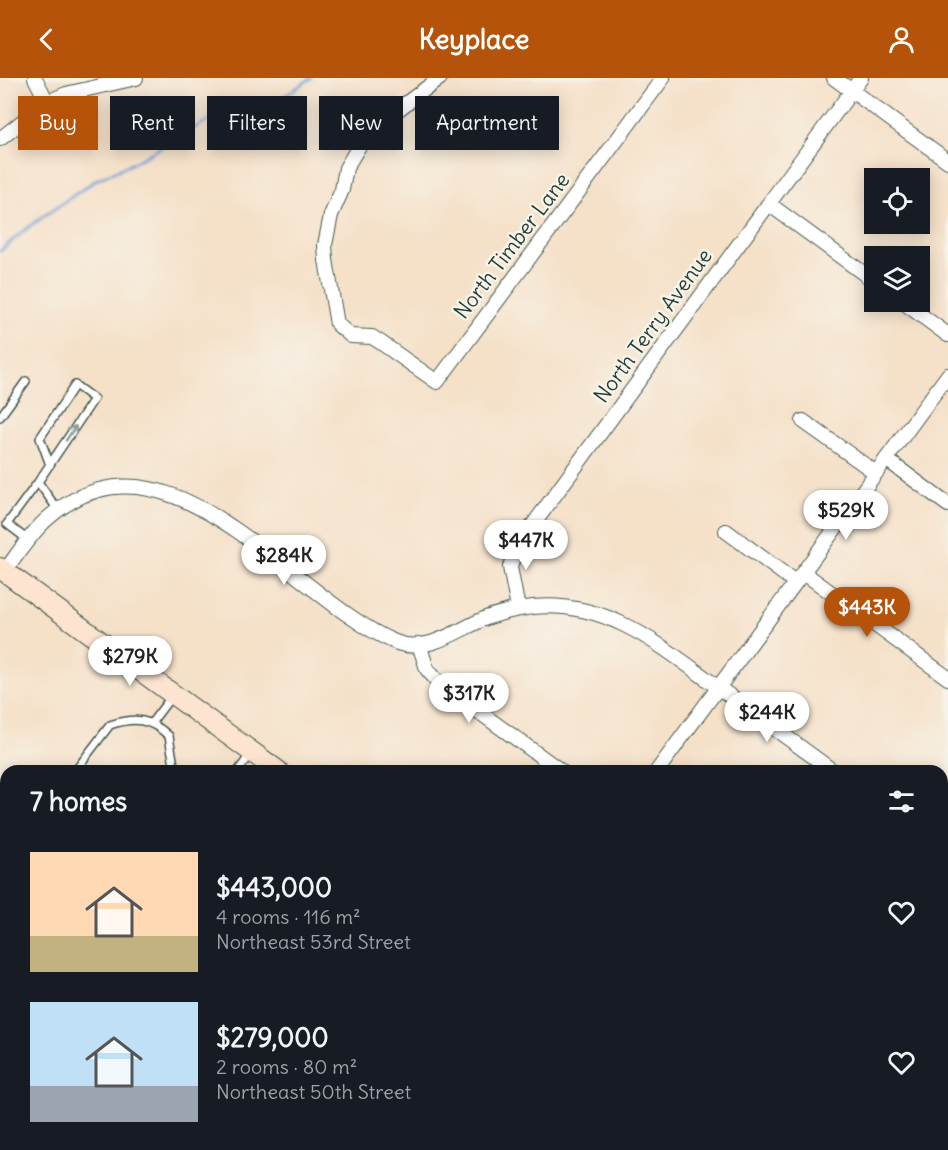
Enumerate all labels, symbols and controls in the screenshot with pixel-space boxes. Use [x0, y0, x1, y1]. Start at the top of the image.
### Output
text: Keyplace [419, 22, 529, 56]
icon: back [30, 23, 63, 56]
icon: person [885, 23, 918, 56]
chip: Buy [18, 96, 98, 150]
chip: Rent [110, 96, 195, 150]
chip: Filters [207, 96, 307, 150]
chip: New [319, 96, 403, 150]
chip: Apartment [415, 96, 559, 150]
street label: North Timber Lane [448, 167, 575, 324]
map controls [864, 168, 930, 312]
button: locate [864, 168, 930, 234]
street label: North Terry Avenue [588, 243, 718, 408]
button: layers [864, 246, 930, 312]
one-way arrow [65, 426, 77, 442]
pin: $529K [804, 490, 888, 541]
text: $529K [817, 497, 875, 522]
pin: $447K [484, 520, 568, 571]
text: $447K [498, 527, 554, 552]
pin: $284K [242, 535, 326, 586]
text: $284K [255, 542, 313, 567]
pin: $443K [825, 587, 909, 638]
text: $443K [838, 594, 896, 619]
pin: $279K [88, 636, 172, 687]
text: $279K [102, 643, 158, 668]
pin: $317K [427, 673, 511, 724]
text: $317K [443, 680, 495, 705]
pin: $244K [725, 692, 809, 743]
text: $244K [738, 699, 796, 724]
text: 7 homes [30, 785, 127, 818]
icon: filters [885, 785, 918, 818]
text: $443,000 [216, 871, 332, 904]
icon: home [78, 876, 150, 948]
icon: heart [885, 896, 918, 929]
text: 4 rooms · 116 m² [216, 904, 361, 929]
text: Northeast 53rd Street [216, 929, 411, 954]
text: $279,000 [216, 1021, 329, 1054]
icon: home [78, 1026, 150, 1098]
icon: heart [885, 1046, 918, 1079]
text: 2 rooms · 80 m² [216, 1054, 357, 1079]
text: Northeast 50th Street [216, 1079, 411, 1104]

